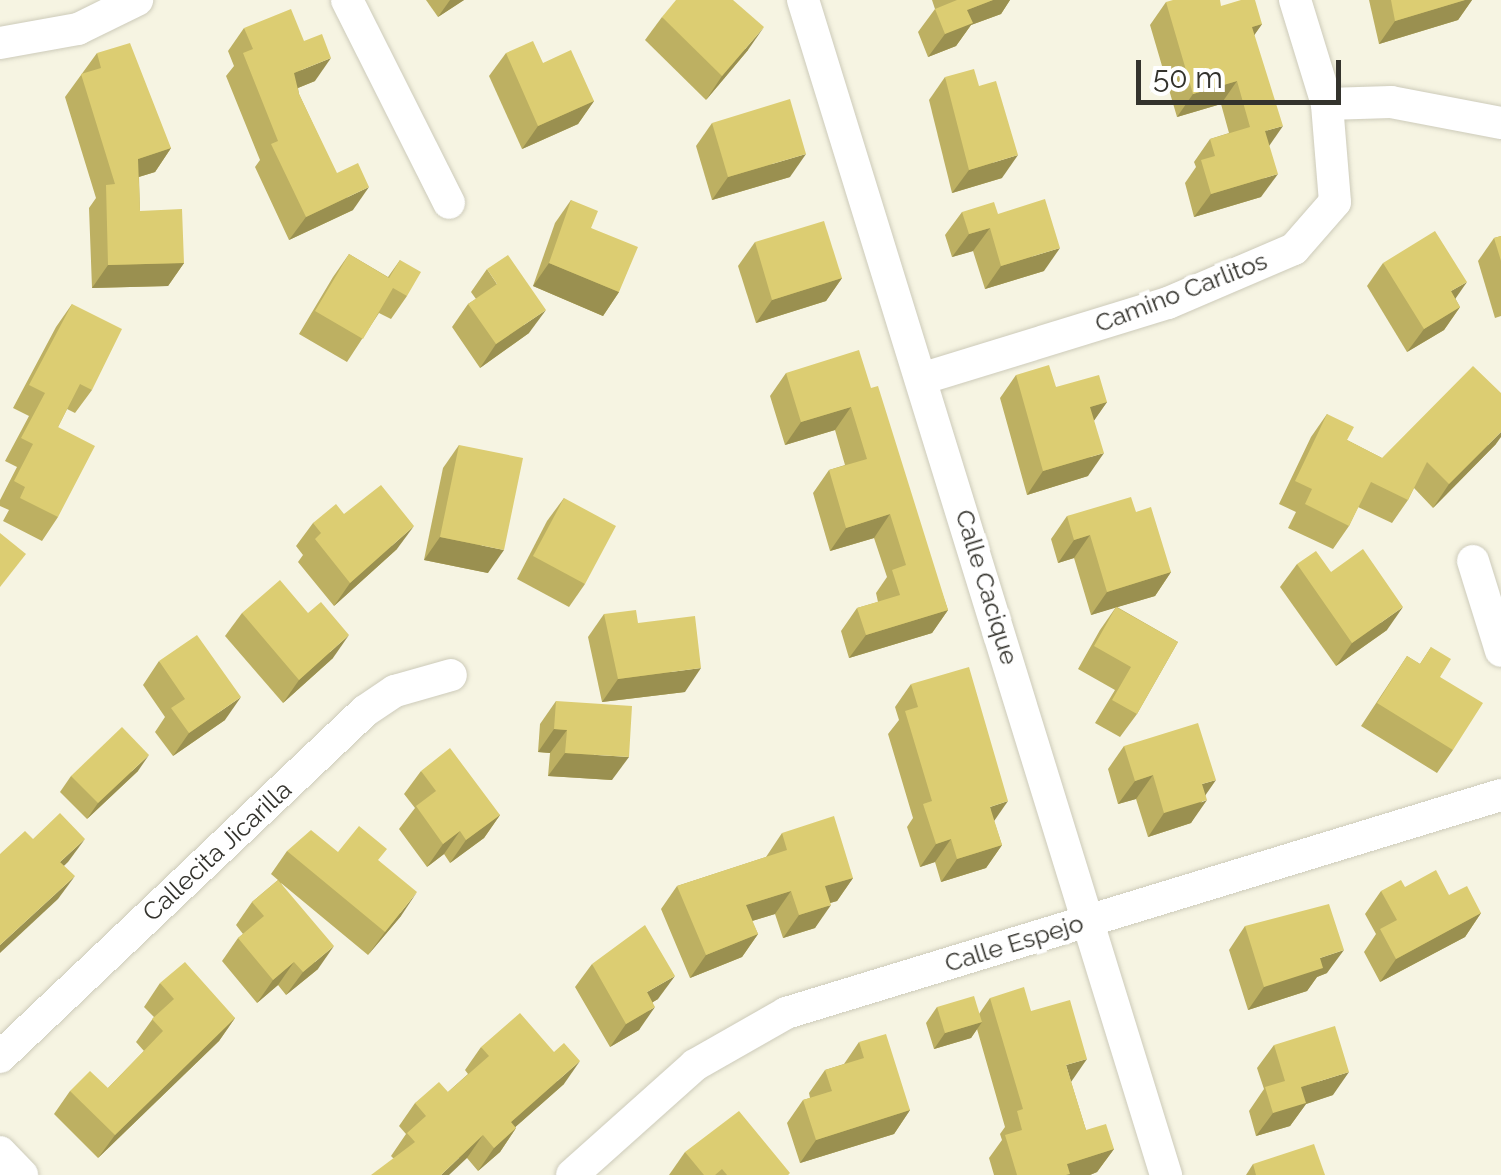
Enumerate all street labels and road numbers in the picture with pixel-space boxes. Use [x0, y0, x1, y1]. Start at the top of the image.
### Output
street label: Camino Carlitos [1091, 245, 1271, 339]
street label: Calle Cacique [949, 506, 1025, 668]
street label: Callecita Jicarilla [136, 774, 298, 928]
street label: Calle Espejo [941, 908, 1087, 978]

